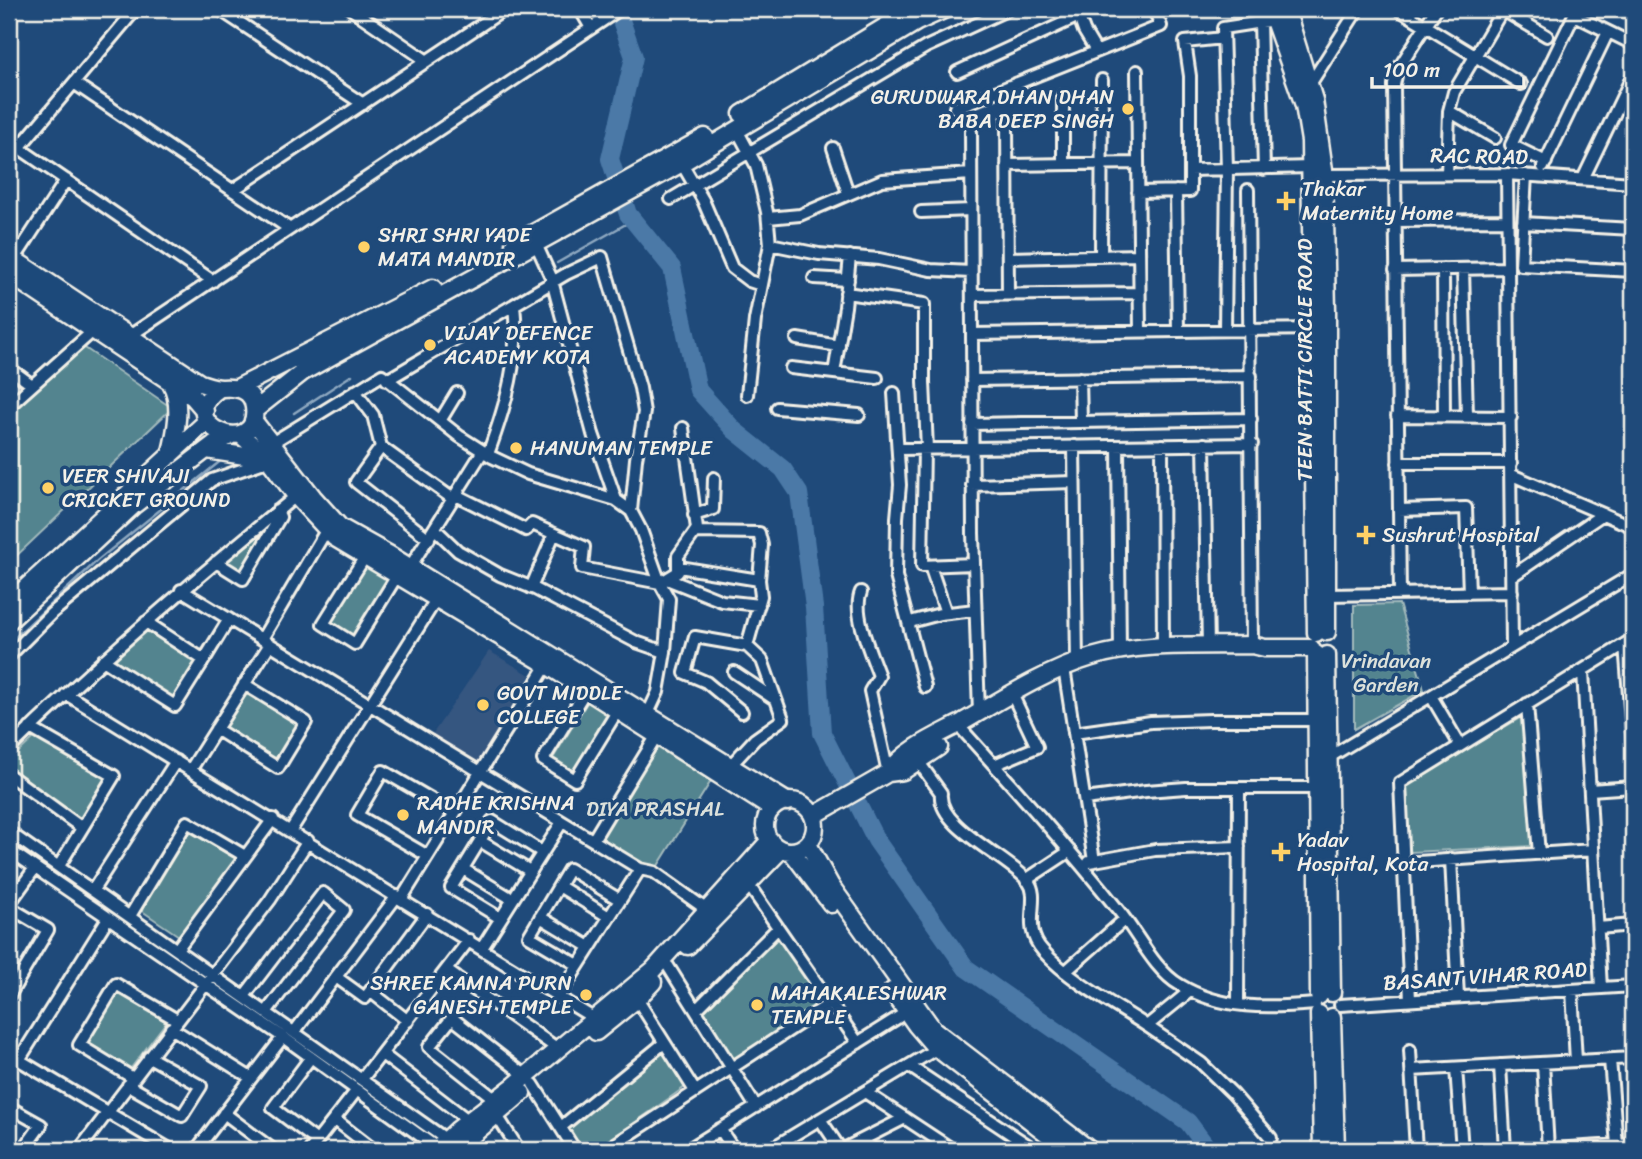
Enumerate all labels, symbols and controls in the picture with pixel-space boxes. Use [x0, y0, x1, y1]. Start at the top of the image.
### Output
scale bar [1372, 46, 1525, 90]
text: 100 m [1383, 51, 1440, 89]
place label: GURUDWARA DHAN DHAN BABA DEEP SINGH [871, 78, 1114, 140]
marker: GURUDWARA DHAN DHAN BABA DEEP SINGH [1120, 101, 1136, 117]
street label: RAC ROAD [1430, 136, 1528, 176]
place label: Thakar Maternity Home [1302, 170, 1454, 232]
marker: Thakar Maternity Home [1276, 191, 1296, 211]
place label: SHRI SHRI YADE MATA MANDIR [378, 216, 532, 278]
street label: TEEN BATTI CIRCLE ROAD [1286, 238, 1324, 482]
marker: SHRI SHRI YADE MATA MANDIR [356, 239, 372, 255]
place label: VIJAY DEFENCE ACADEMY KOTA [443, 314, 594, 376]
marker: VIJAY DEFENCE ACADEMY KOTA [422, 337, 438, 353]
place label: HANUMAN TEMPLE [530, 429, 713, 467]
marker: HANUMAN TEMPLE [508, 440, 524, 456]
place label: VEER SHIVAJI CRICKET GROUND [62, 457, 231, 519]
marker: VEER SHIVAJI CRICKET GROUND [40, 480, 56, 496]
place label: Sushrut Hospital [1382, 516, 1540, 554]
marker: Sushrut Hospital [1356, 525, 1376, 545]
park label: Vrindavan Garden [1341, 642, 1431, 704]
place label: GOVT MIDDLE COLLEGE [497, 674, 623, 736]
marker: GOVT MIDDLE COLLEGE [475, 697, 491, 713]
place label: RADHE KRISHNA MANDIR [417, 784, 575, 846]
park label: DIYA PRASHAL [586, 790, 724, 828]
marker: RADHE KRISHNA MANDIR [395, 807, 411, 823]
place label: Yadav Hospital, Kota [1297, 821, 1429, 883]
marker: Yadav Hospital, Kota [1271, 842, 1291, 862]
street label: BASANT VIHAR ROAD [1382, 950, 1589, 1002]
place label: SHREE KAMNA PURN GANESH TEMPLE [370, 964, 573, 1026]
place label: MAHAKALESHWAR TEMPLE [771, 974, 947, 1036]
marker: SHREE KAMNA PURN GANESH TEMPLE [578, 987, 594, 1003]
marker: MAHAKALESHWAR TEMPLE [749, 997, 765, 1013]

